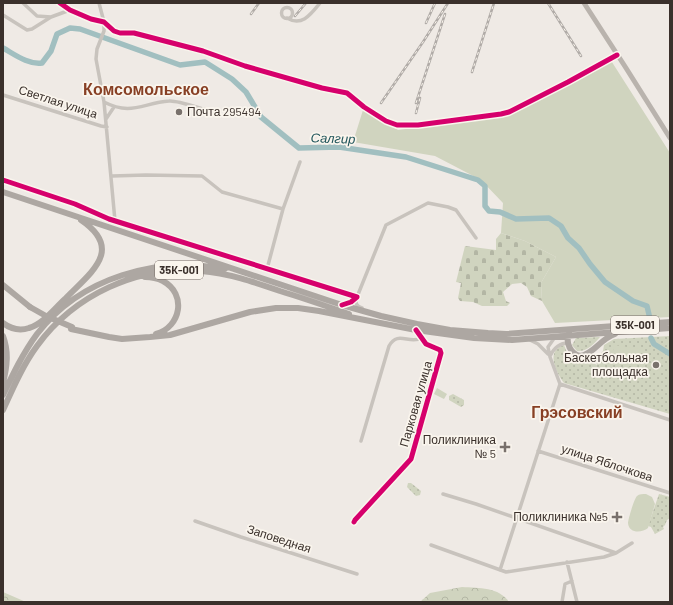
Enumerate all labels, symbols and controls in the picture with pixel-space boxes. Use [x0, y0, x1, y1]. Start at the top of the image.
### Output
district label: Комсомольское [83, 79, 209, 98]
street label: Светлая улица [17, 82, 100, 121]
place label: Почта 295494 [187, 104, 261, 118]
marker: Почта 295494 [174, 107, 184, 117]
water label: Салгир [310, 129, 356, 147]
road number: 35К-001 [155, 261, 203, 279]
road number: 35К-001 [611, 316, 659, 334]
place label: Баскетбольная площадка [564, 350, 648, 379]
street label: Парковая улица [396, 359, 435, 449]
marker: Баскетбольная площадка [651, 360, 661, 370]
district label: Грэсовский [531, 402, 623, 421]
place label: Поликлиника № 5 [423, 432, 496, 460]
marker: Поликлиника № 5 [499, 441, 511, 453]
street label: улица Яблочкова [560, 441, 655, 484]
place label: Поликлиника №5 [513, 509, 608, 523]
marker: Поликлиника №5 [611, 511, 623, 523]
street label: Заповедная [245, 521, 313, 556]

